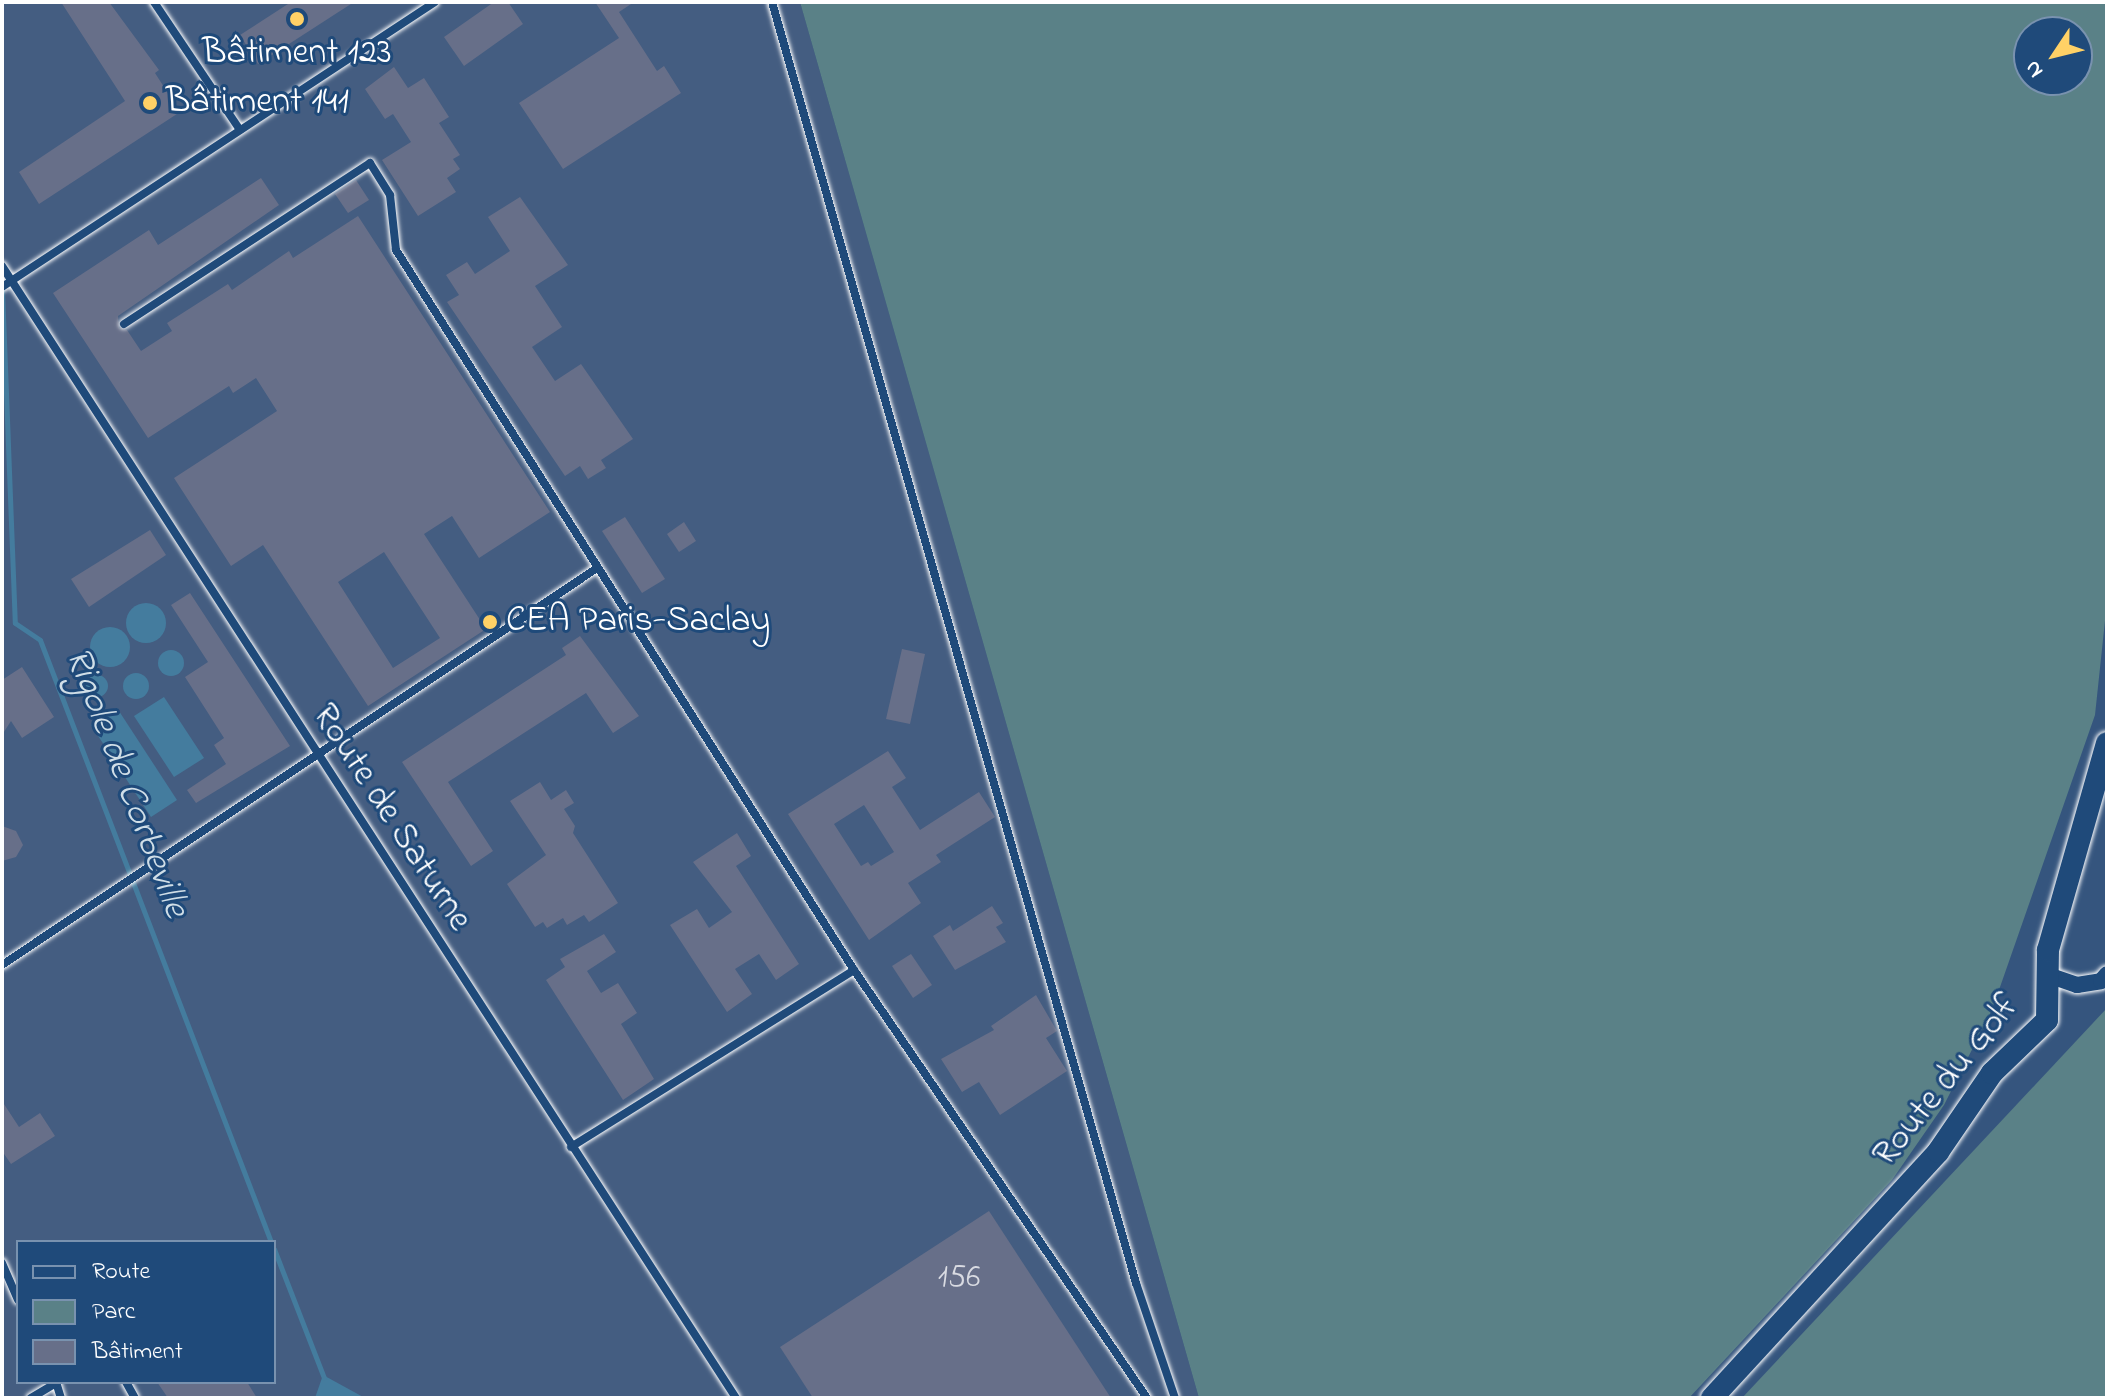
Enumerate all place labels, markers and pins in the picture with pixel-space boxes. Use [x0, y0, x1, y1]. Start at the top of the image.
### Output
marker: Bâtiment 123 [288, 10, 306, 28]
place label: Bâtiment 123 [202, 32, 392, 76]
place label: Bâtiment 141 [166, 81, 349, 125]
marker: Bâtiment 141 [141, 94, 159, 112]
place label: CEA Paris-Saclay [506, 600, 770, 644]
marker: CEA Paris-Saclay [481, 613, 499, 631]

